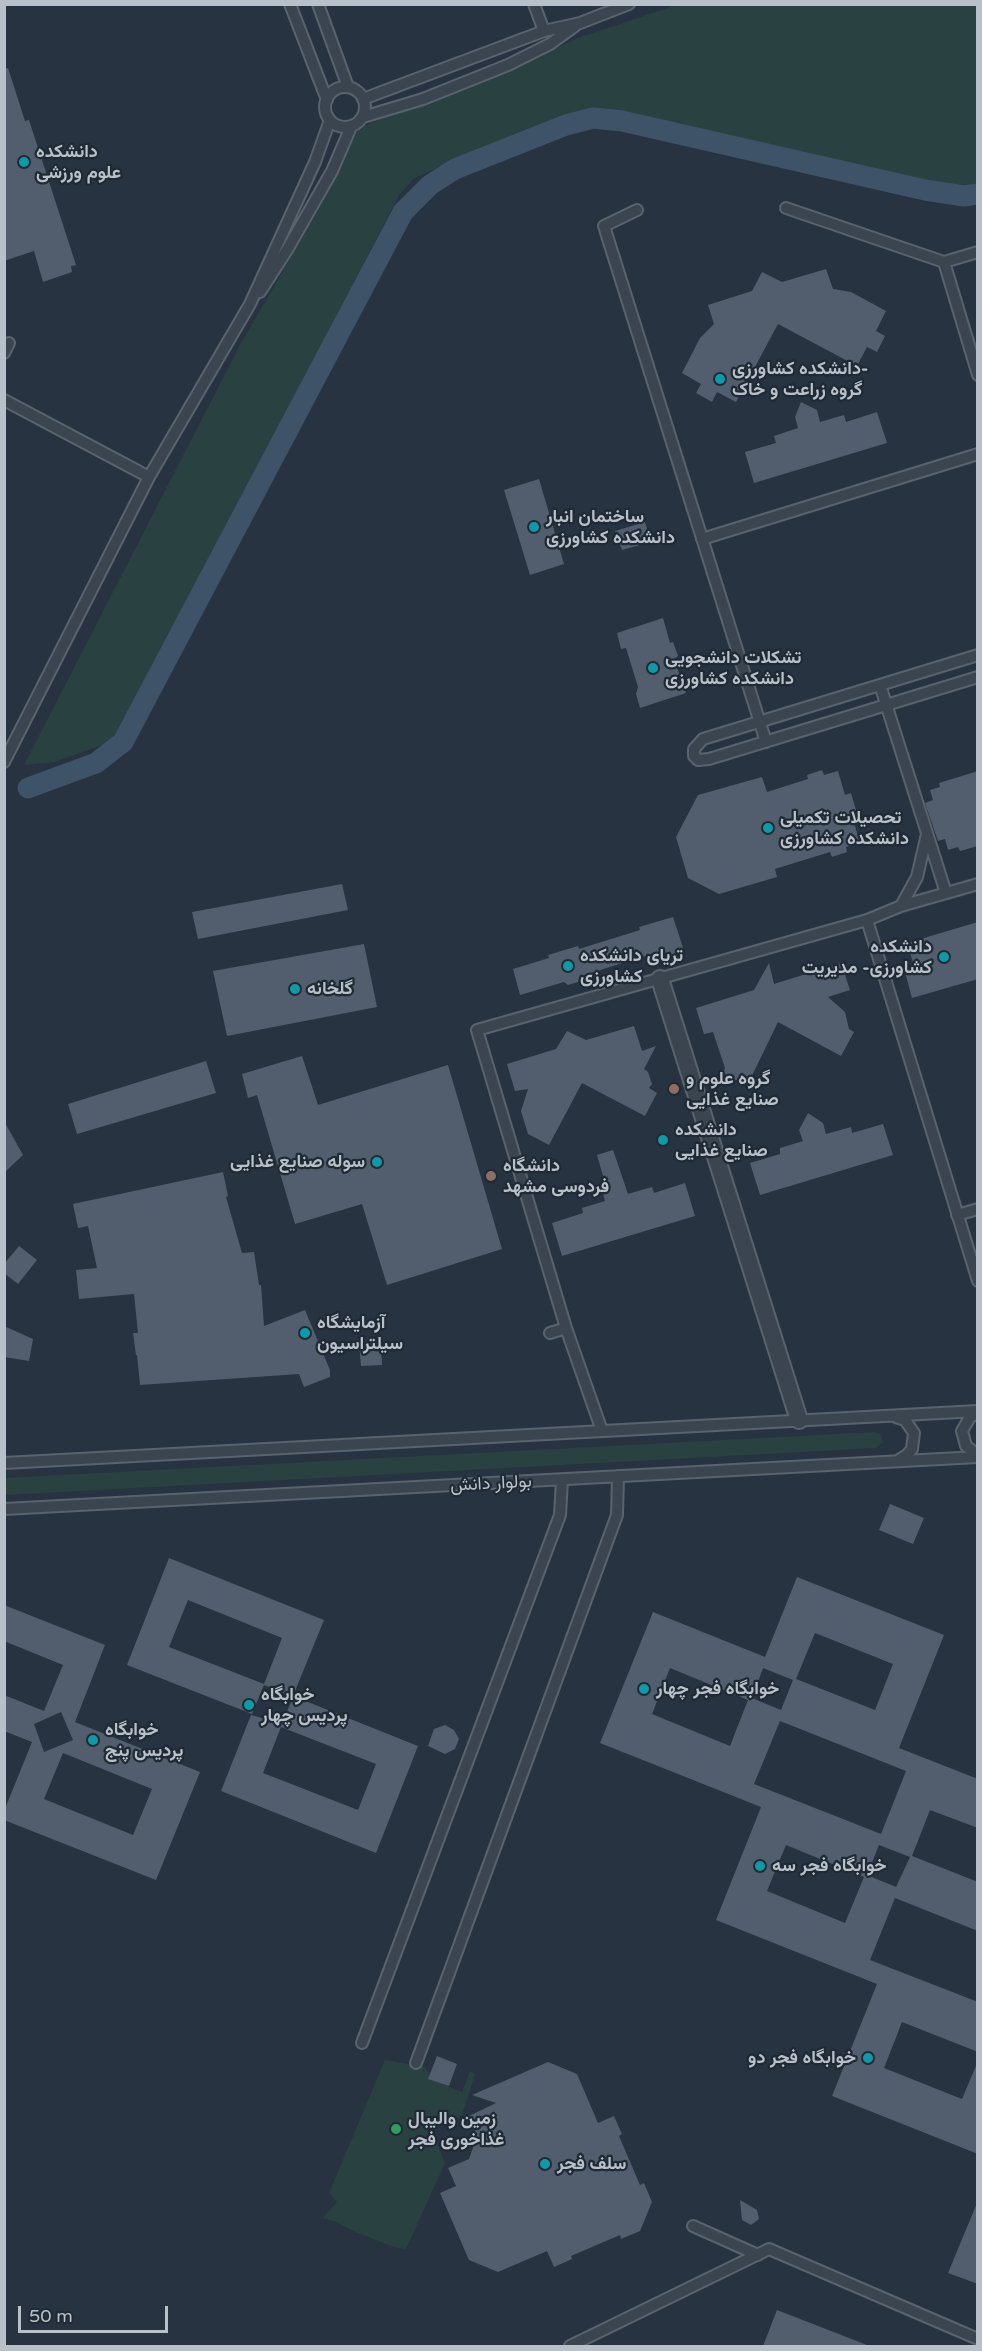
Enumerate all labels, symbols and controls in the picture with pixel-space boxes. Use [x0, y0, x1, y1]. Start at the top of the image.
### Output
place label: دانشکده علوم ورزشی [36, 141, 121, 184]
marker: دانشکده علوم ورزشی [17, 155, 31, 169]
place label: دانشکده کشاورزی- گروه زراعت و خاک [732, 358, 868, 400]
marker: دانشکده کشاورزی- گروه زراعت و خاک [713, 372, 727, 386]
place label: ساختمان انبار دانشکده کشاورزی [546, 506, 675, 548]
marker: ساختمان انبار دانشکده کشاورزی [527, 520, 541, 534]
place label: تشکلات دانشجویی دانشکده کشاورزی [665, 647, 802, 690]
marker: تشکلات دانشجویی دانشکده کشاورزی [646, 661, 660, 675]
place label: تحصیلات تکمیلی دانشکده کشاورزی [780, 807, 909, 850]
marker: تحصیلات تکمیلی دانشکده کشاورزی [761, 821, 775, 835]
place label: دانشکده کشاورزی- مدیریت [802, 936, 932, 978]
place label: تریای دانشکده کشاورزی [580, 945, 683, 988]
marker: دانشکده کشاورزی- مدیریت [937, 950, 951, 964]
marker: تریای دانشکده کشاورزی [561, 959, 575, 973]
place label: گلخانه [307, 978, 353, 1000]
marker: گلخانه [288, 982, 302, 996]
place label: گروه علوم و صنایع غذایی [686, 1068, 779, 1110]
marker: گروه علوم و صنایع غذایی [667, 1082, 681, 1096]
place label: دانشکده صنایع غذایی [675, 1119, 768, 1162]
marker: دانشکده صنایع غذایی [656, 1133, 670, 1147]
place label: سوله صنایع غذایی [230, 1151, 365, 1173]
marker: سوله صنایع غذایی [370, 1155, 384, 1169]
place label: دانشگاه فردوسی مشهد [503, 1155, 609, 1198]
marker: دانشگاه فردوسی مشهد [484, 1169, 498, 1183]
place label: آزمایشگاه سیلتراسیون [317, 1312, 403, 1354]
marker: آزمایشگاه سیلتراسیون [298, 1326, 312, 1340]
street label: بولوار دانش [450, 1471, 532, 1497]
place label: خوابگاه فجر چهار [656, 1678, 779, 1700]
marker: خوابگاه فجر چهار [637, 1682, 651, 1696]
place label: خوابگاه پردیس چهار [261, 1684, 348, 1726]
marker: خوابگاه پردیس چهار [242, 1698, 256, 1712]
place label: خوابگاه پردیس پنج [105, 1719, 183, 1762]
marker: خوابگاه پردیس پنج [86, 1733, 100, 1747]
place label: خوابگاه فجر سه [772, 1855, 887, 1877]
marker: خوابگاه فجر سه [753, 1859, 767, 1873]
place label: خوابگاه فجر دو [748, 2047, 856, 2069]
marker: خوابگاه فجر دو [861, 2051, 875, 2065]
place label: زمین والیبال غذاخوری فجر [408, 2108, 504, 2150]
marker: زمین والیبال غذاخوری فجر [389, 2122, 403, 2136]
place label: سلف فجر [557, 2153, 626, 2175]
marker: سلف فجر [538, 2157, 552, 2171]
scale bar [21, 2294, 171, 2332]
text: 50 m [29, 2305, 73, 2327]

